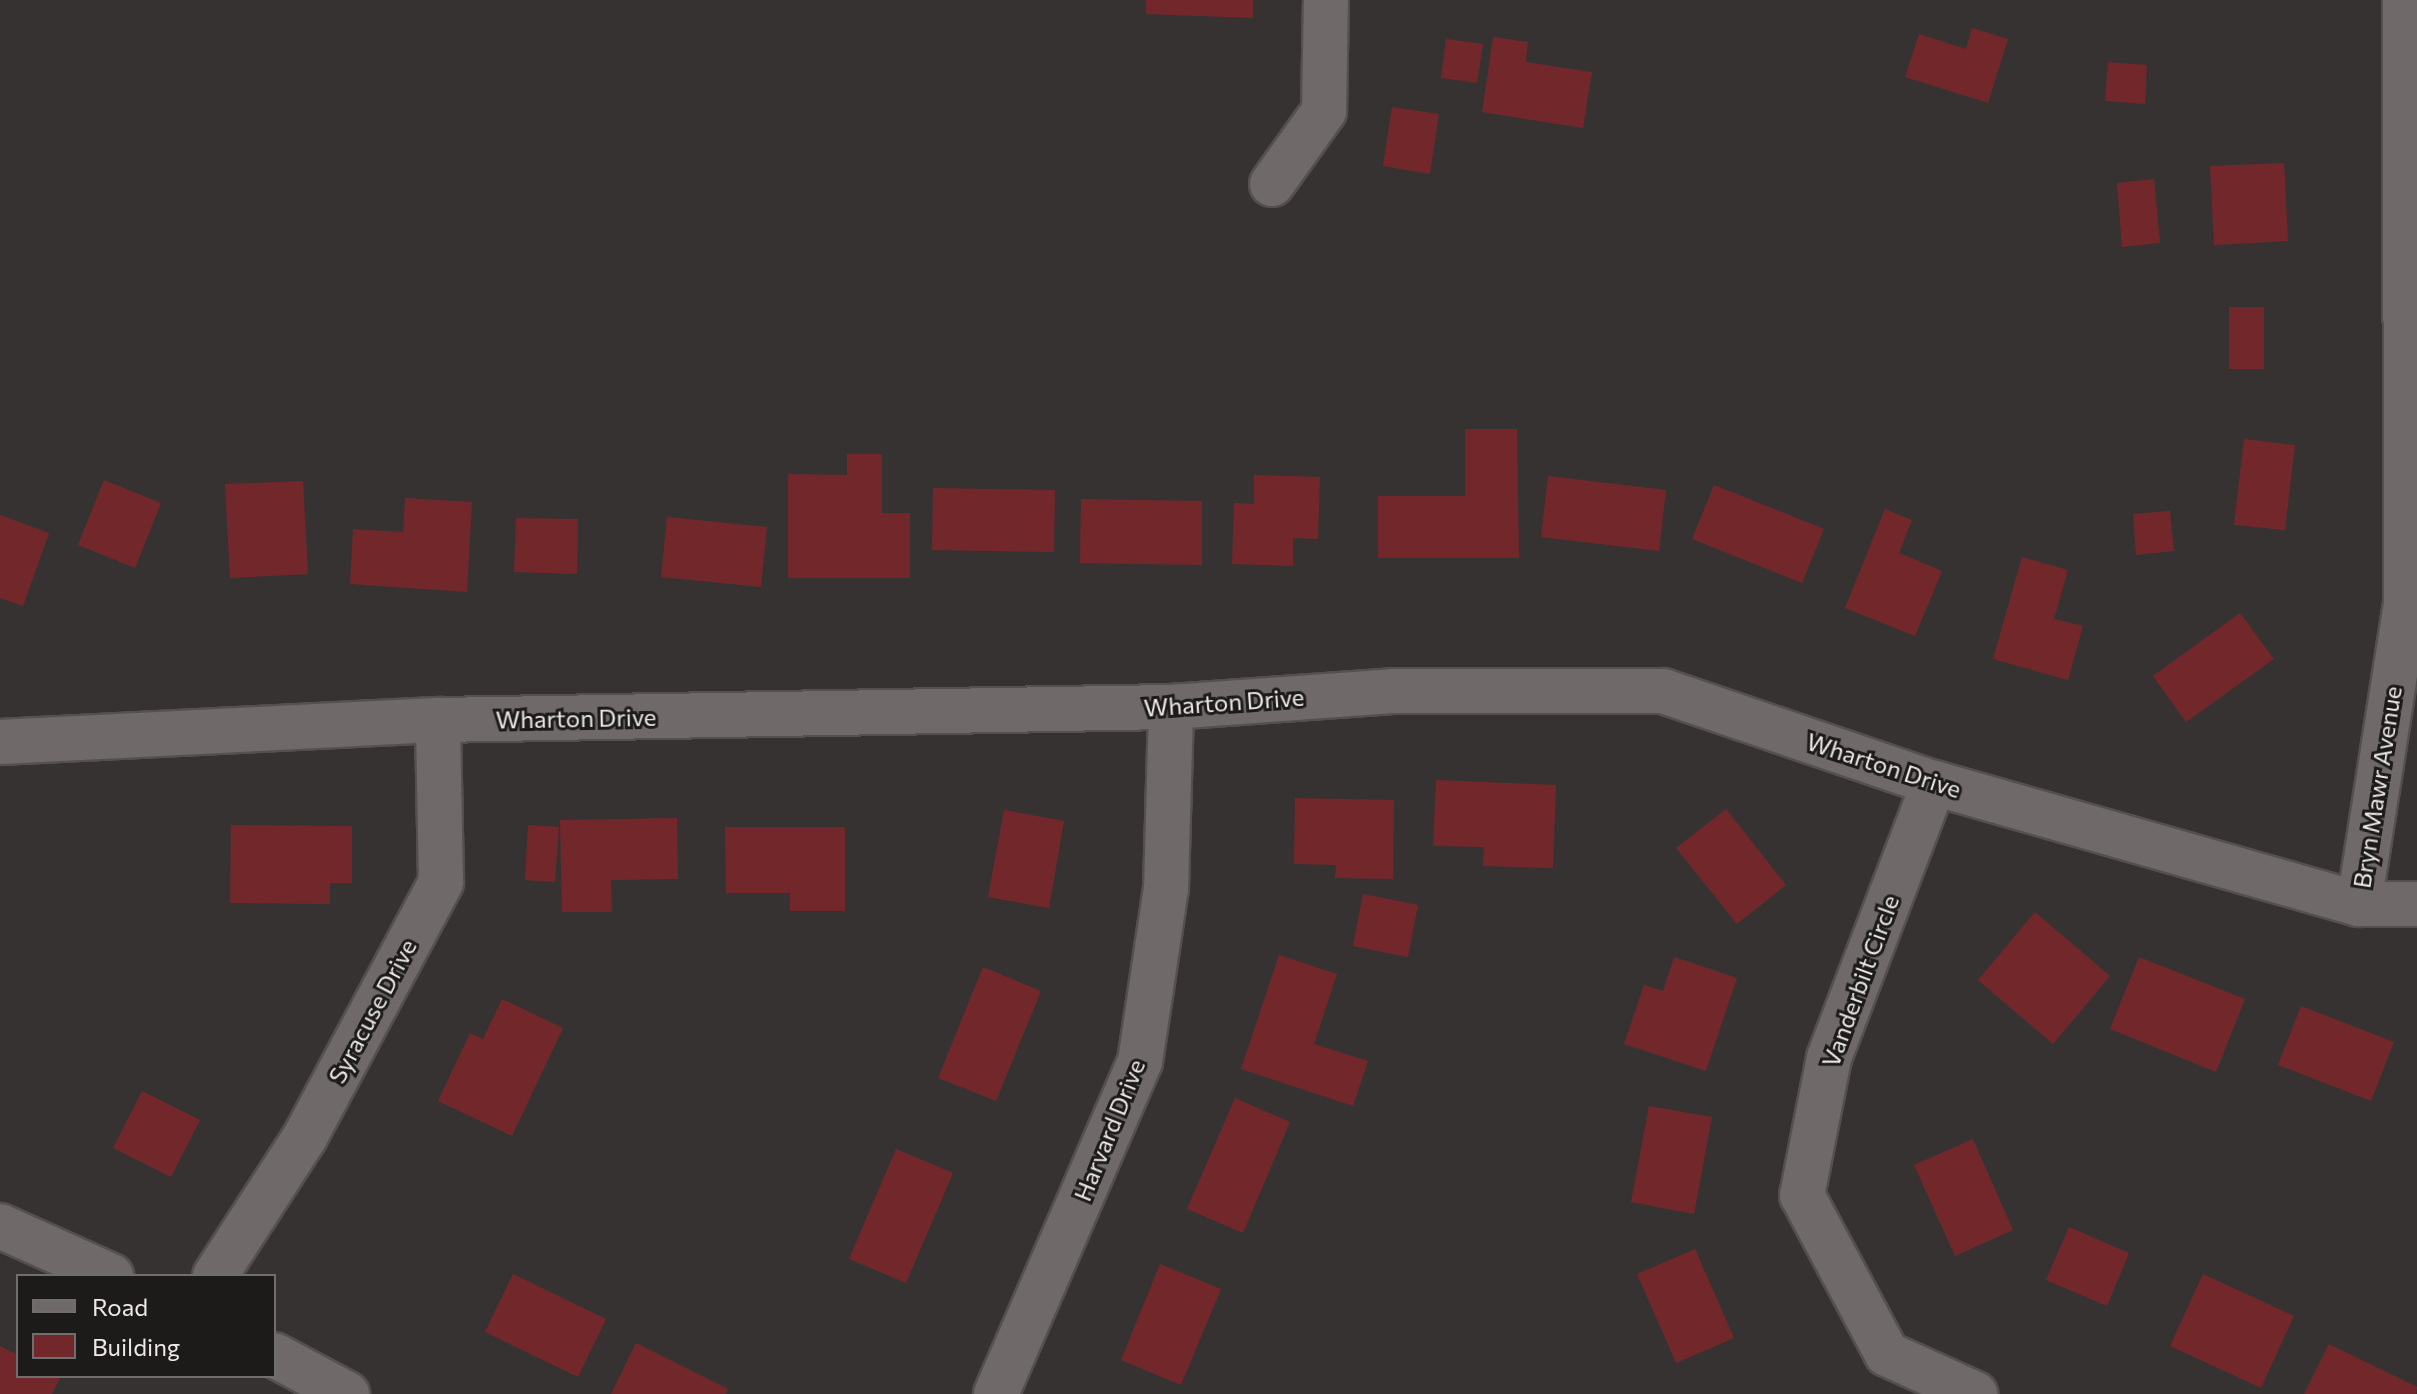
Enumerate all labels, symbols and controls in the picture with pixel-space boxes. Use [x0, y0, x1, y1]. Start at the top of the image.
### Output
street label: Wharton Drive [1143, 682, 1305, 722]
street label: Bryn Mawr Avenue [2347, 684, 2407, 890]
street label: Wharton Drive [495, 702, 657, 734]
street label: Wharton Drive [1803, 726, 1965, 804]
street label: Vanderbilt Circle [1816, 891, 1904, 1071]
street label: Syracuse Drive [322, 934, 422, 1088]
street label: Harvard Drive [1067, 1055, 1151, 1205]
legend [16, 1274, 276, 1378]
text: Road [92, 1292, 148, 1321]
text: Building [92, 1332, 180, 1361]

